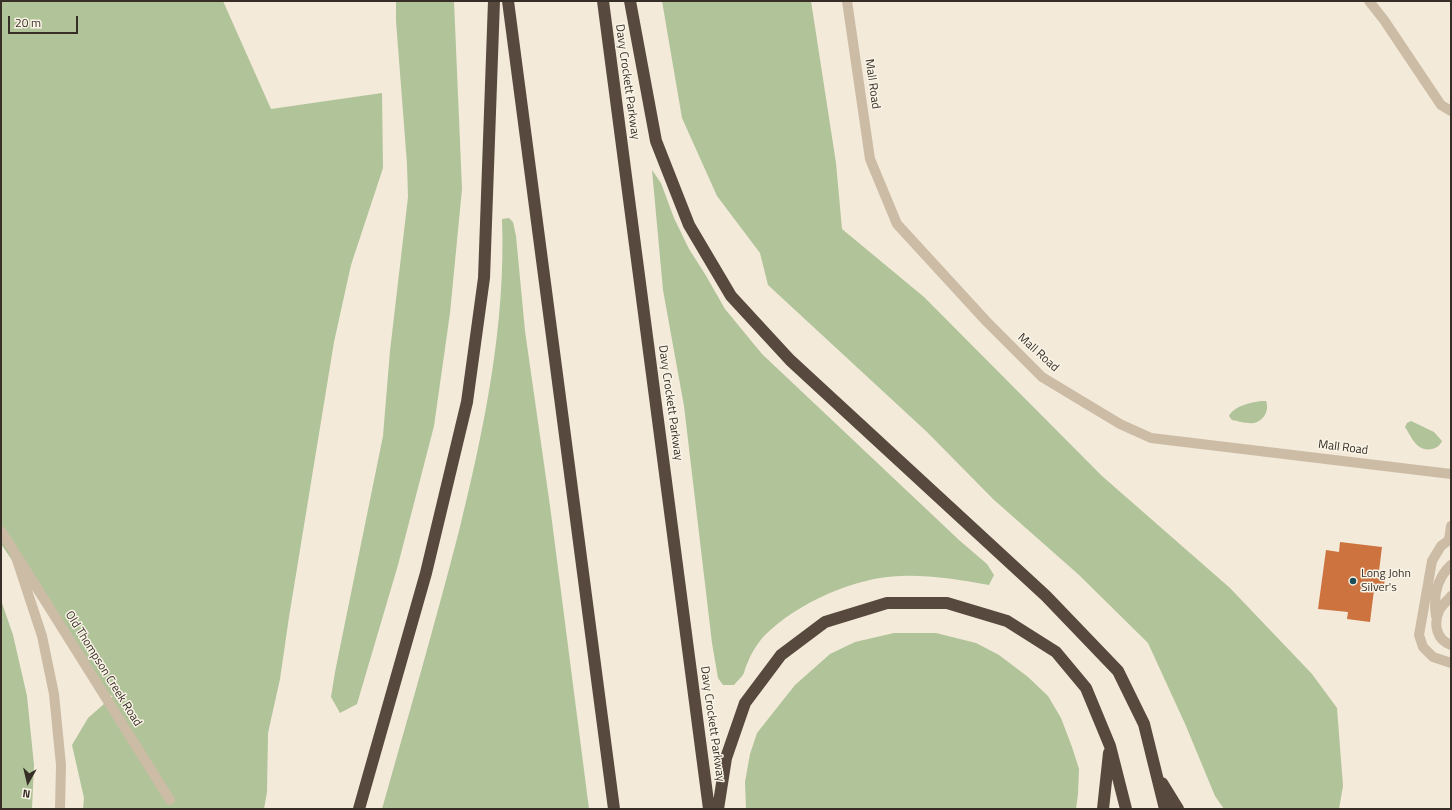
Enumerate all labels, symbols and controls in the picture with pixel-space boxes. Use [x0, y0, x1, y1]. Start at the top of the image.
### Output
scale bar [10, 8, 80, 34]
text: 20 m [15, 13, 41, 32]
street label: Davy Crockett Parkway [612, 23, 642, 141]
street label: Mall Road [861, 58, 883, 110]
street label: Mall Road [1015, 331, 1061, 375]
street label: Davy Crockett Parkway [655, 344, 685, 462]
street label: Mall Road [1317, 438, 1369, 458]
place label: Long John Silver's [1361, 567, 1411, 595]
marker: Long John Silver's [1348, 576, 1358, 586]
street label: Old Thompson Creek Road [62, 609, 144, 729]
street label: Davy Crockett Parkway [697, 665, 727, 783]
north arrow [8, 762, 48, 802]
text: N [21, 785, 31, 802]

